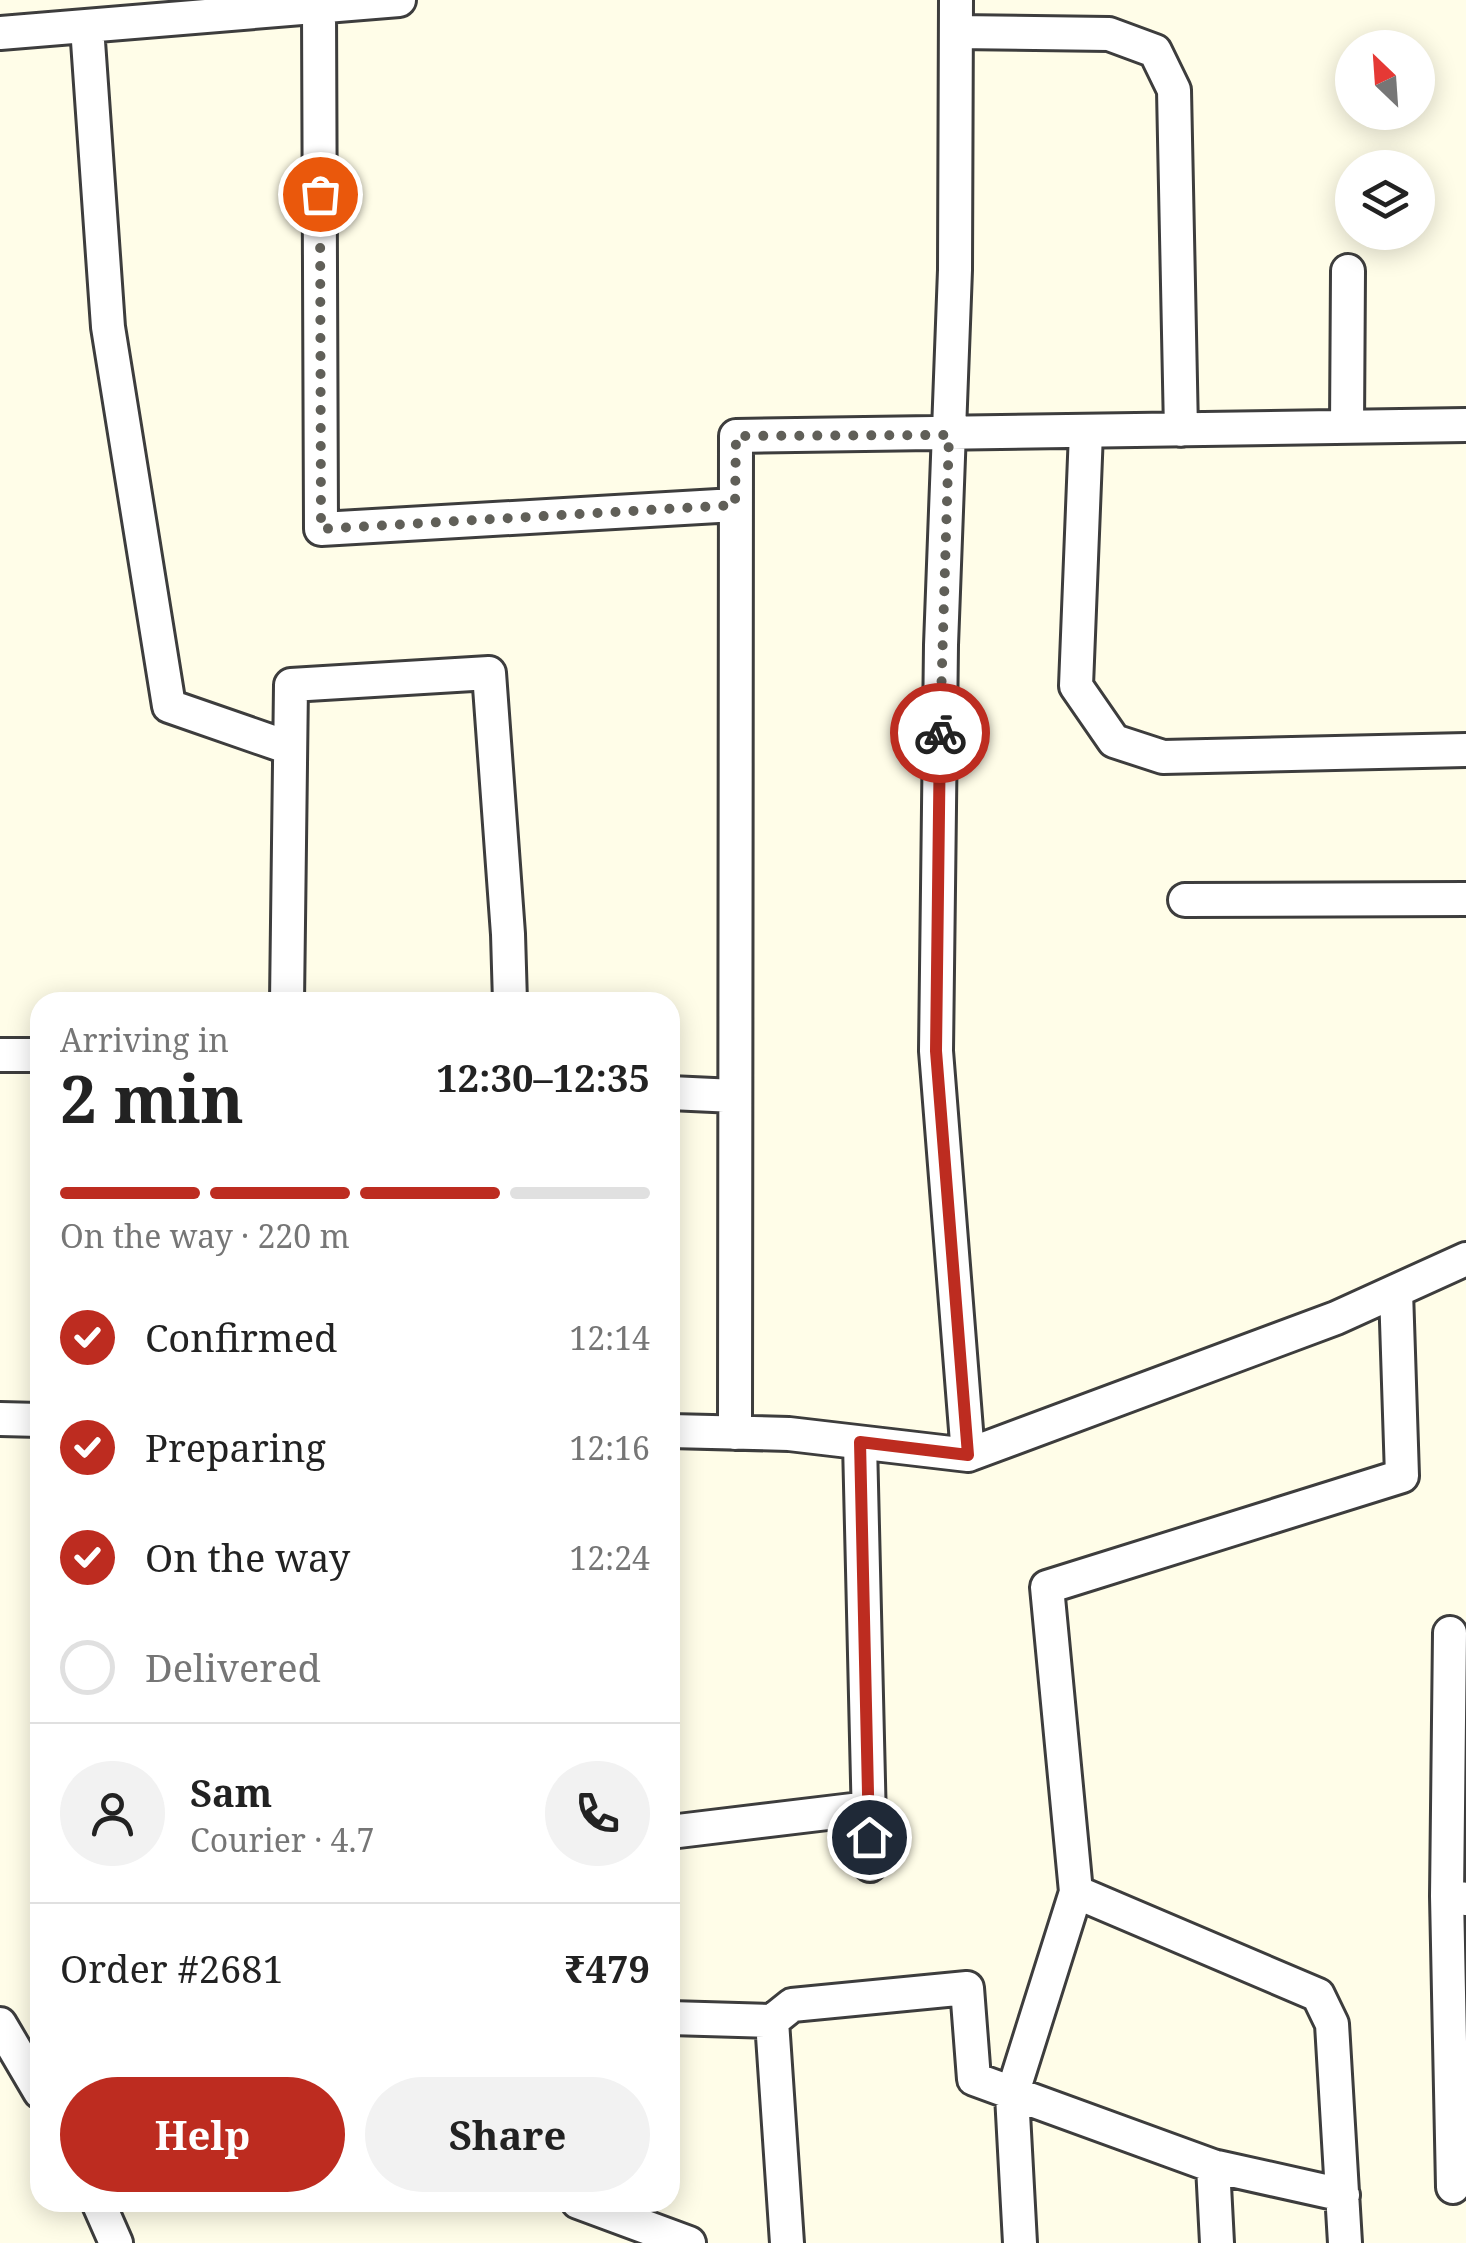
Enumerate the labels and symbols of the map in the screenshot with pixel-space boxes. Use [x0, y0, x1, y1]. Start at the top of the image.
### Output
north arrow [1335, 30, 1435, 130]
pin [278, 152, 363, 237]
courier [890, 683, 990, 783]
pin [827, 1795, 912, 1880]

